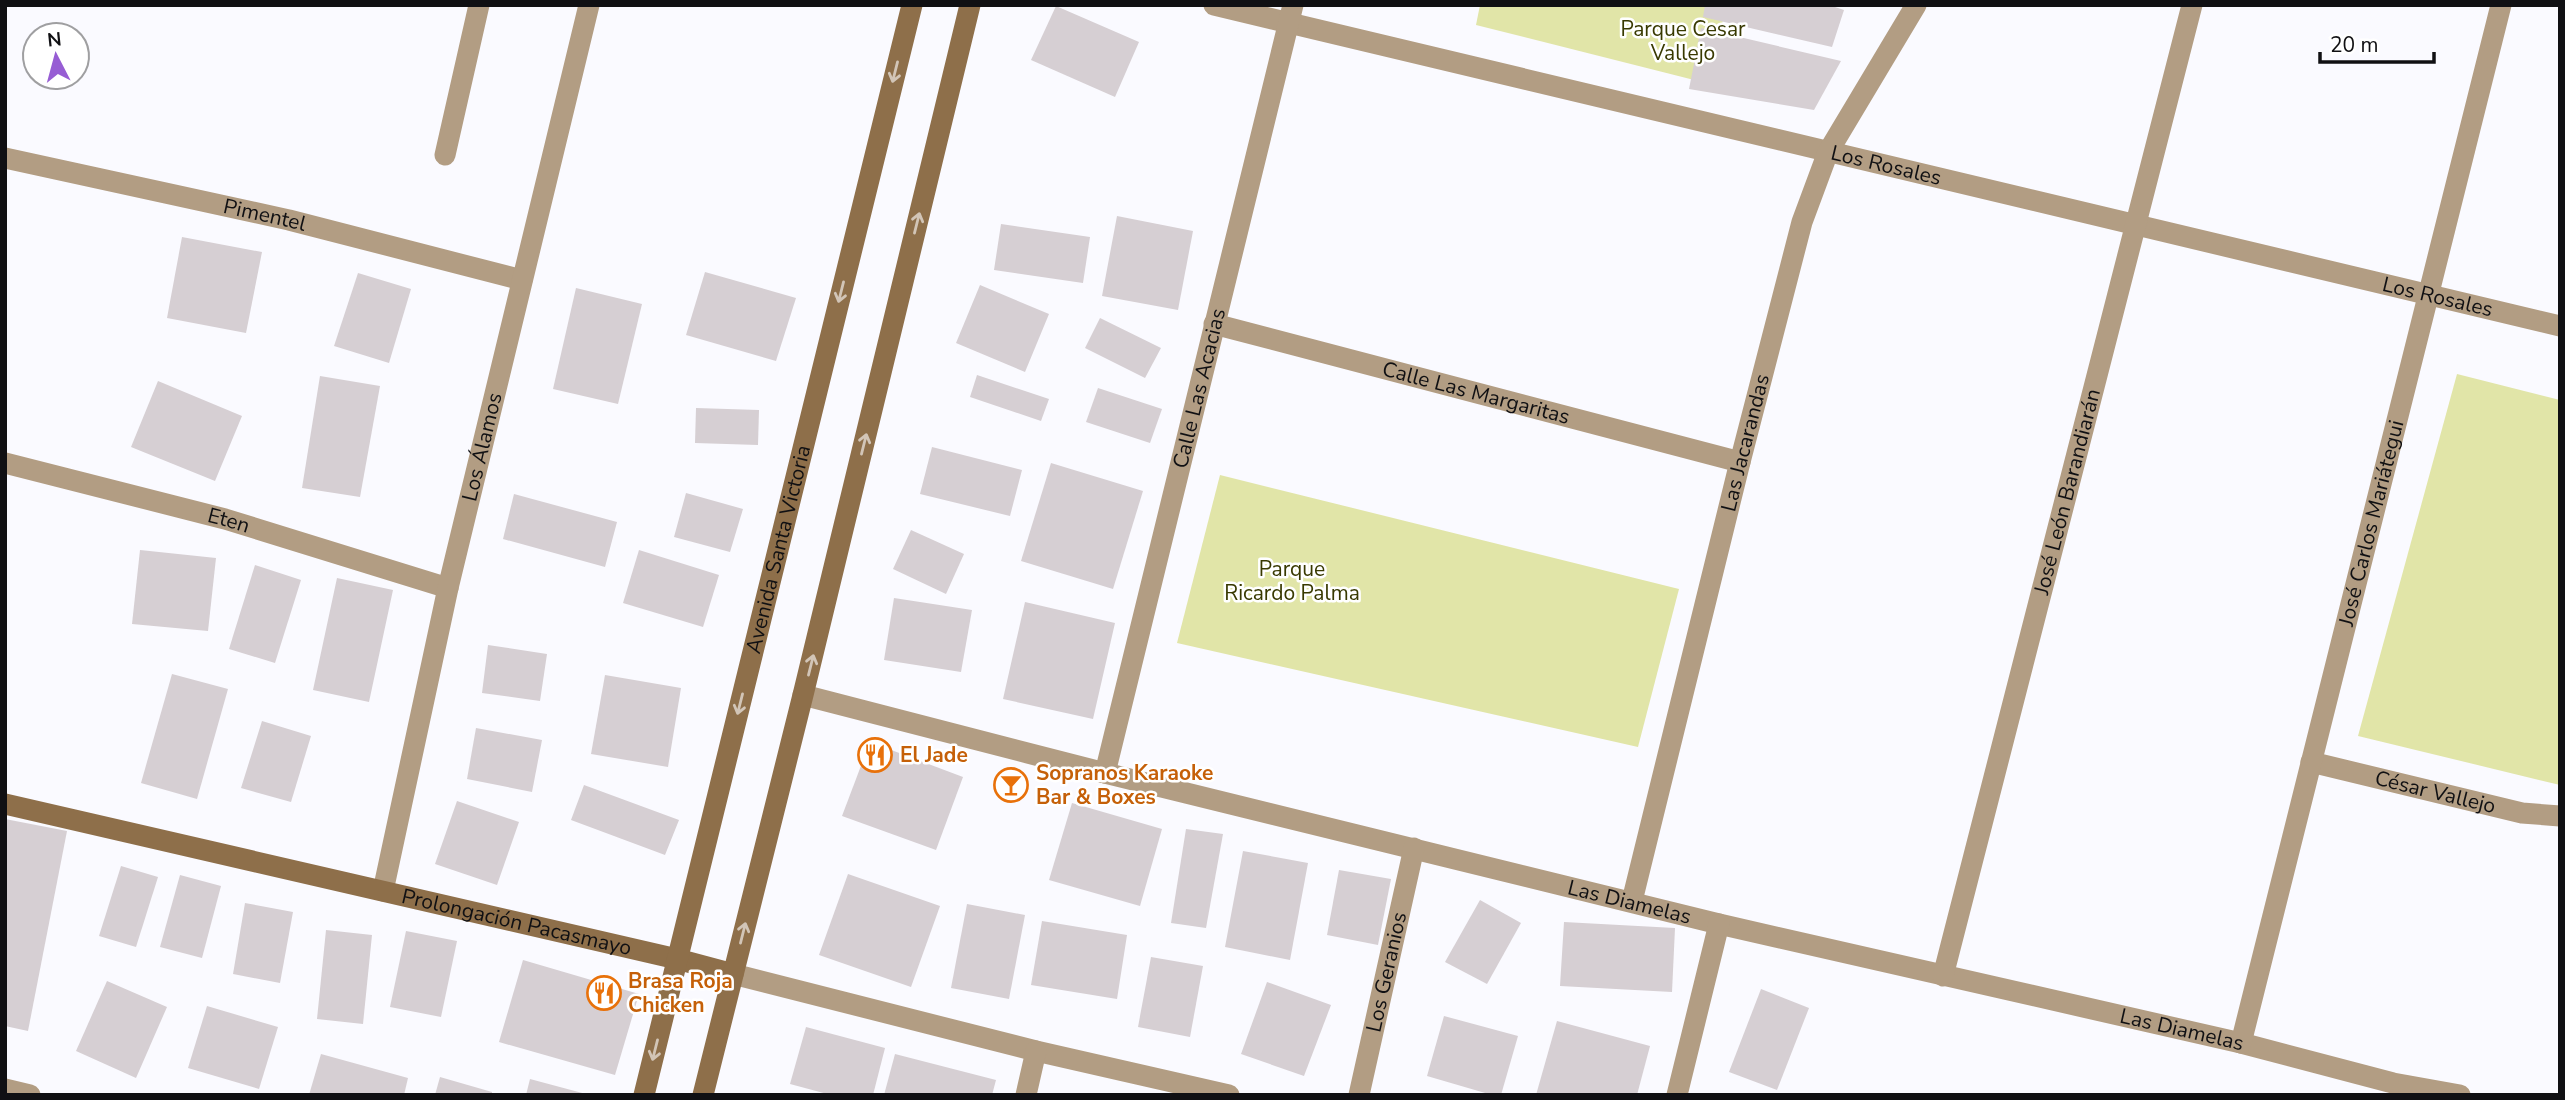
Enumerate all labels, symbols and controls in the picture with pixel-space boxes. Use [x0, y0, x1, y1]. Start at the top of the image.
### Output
park label: Parque Cesar Vallejo [1620, 15, 1746, 67]
north arrow [21, 21, 91, 91]
scale bar [2320, 21, 2434, 65]
text: N [46, 26, 63, 54]
text: 20 m [2330, 31, 2379, 59]
one-way arrow [888, 60, 901, 82]
street label: Los Rosales [1828, 139, 1944, 192]
street label: Pimentel [221, 192, 310, 238]
one-way arrow [911, 212, 925, 235]
street label: Los Rosales [2380, 270, 2496, 324]
one-way arrow [834, 281, 847, 303]
street label: Calle Las Acacias [1166, 305, 1232, 471]
street label: Calle Las Margaritas [1379, 355, 1573, 431]
street label: Las Jacarandas [1714, 371, 1776, 514]
street label: José León Barandiarán [2027, 386, 2107, 598]
street label: Los Álamos [455, 390, 509, 504]
street label: José Carlos Mariátegui [2332, 417, 2410, 630]
one-way arrow [858, 433, 871, 456]
street label: Avenida Santa Victoria [739, 442, 817, 656]
street label: Eten [205, 501, 253, 540]
park label: Parque Ricardo Palma [1224, 555, 1360, 607]
one-way arrow [805, 654, 818, 677]
one-way arrow [733, 692, 746, 715]
restaurant icon: El Jade [856, 736, 894, 774]
place label: El Jade [900, 741, 968, 769]
place label: Sopranos Karaoke Bar & Boxes [1036, 759, 1213, 811]
street label: César Vallejo [2372, 764, 2499, 820]
bar icon: Sopranos Karaoke Bar & Boxes [992, 766, 1030, 804]
street label: Las Diamelas [1565, 873, 1694, 931]
street label: Prolongación Pacasmayo [399, 882, 634, 962]
street label: Los Geranios [1359, 909, 1413, 1035]
one-way arrow [737, 923, 750, 945]
place label: Brasa Roja Chicken [628, 967, 733, 1019]
restaurant icon: Brasa Roja Chicken [585, 974, 623, 1012]
street label: Las Diamelas [2117, 1002, 2247, 1057]
one-way arrow [648, 1038, 661, 1060]

